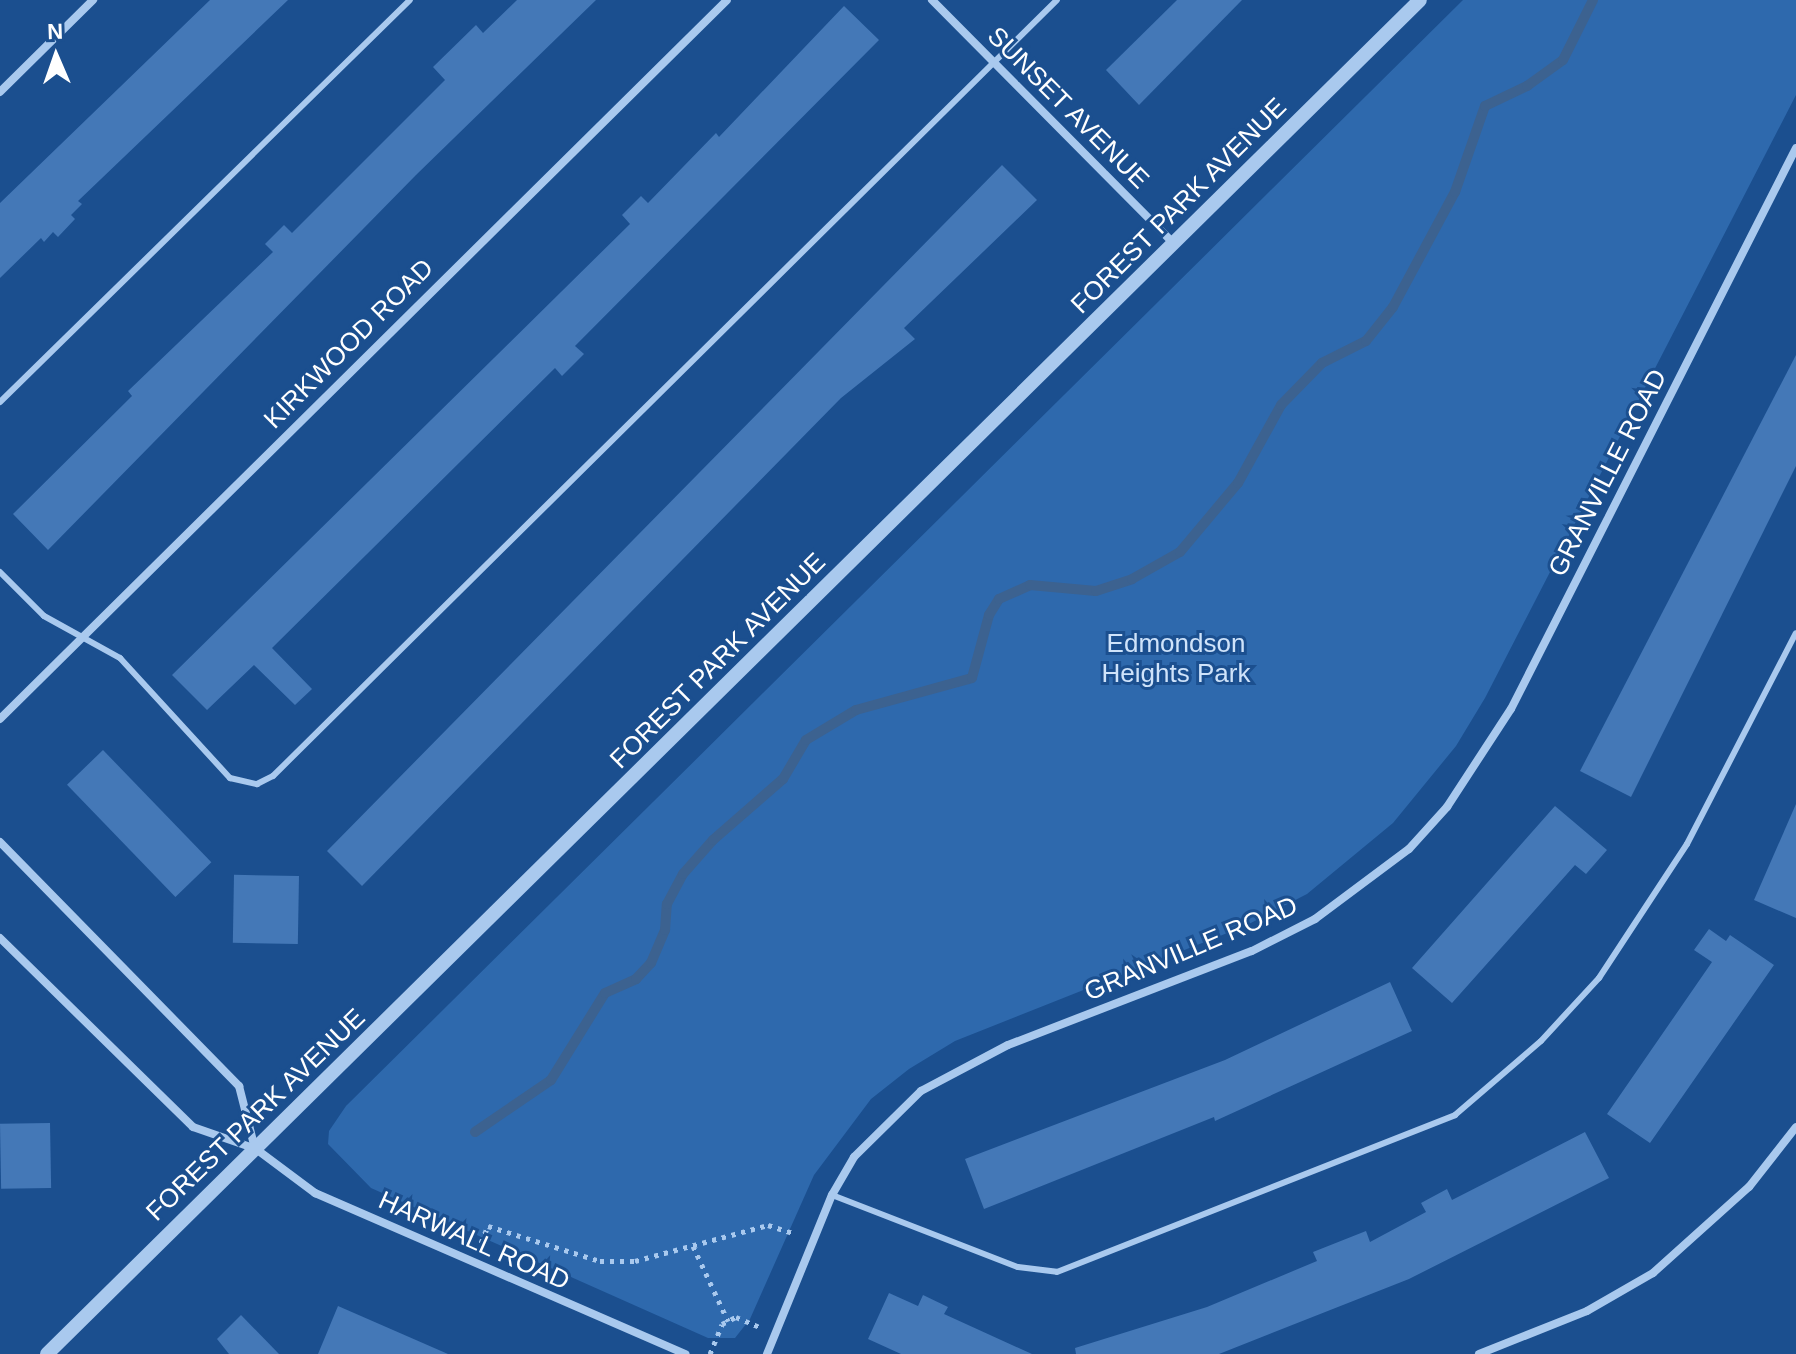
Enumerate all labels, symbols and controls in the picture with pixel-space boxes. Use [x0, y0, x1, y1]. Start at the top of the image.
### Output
north arrow [16, 16, 96, 96]
text: N [47, 19, 64, 44]
street label: SUNSET AVENUE [980, 20, 1156, 196]
street label: FOREST PARK AVENUE [1064, 91, 1294, 321]
street label: KIRKWOOD ROAD [258, 253, 440, 435]
street label: GRANVILLE ROAD [1542, 364, 1674, 582]
street label: FOREST PARK AVENUE [603, 546, 833, 776]
park label: Edmondson Heights Park [1102, 628, 1250, 690]
street label: GRANVILLE ROAD [1080, 890, 1302, 1008]
street label: FOREST PARK AVENUE [140, 1002, 372, 1228]
street label: HARWALL ROAD [373, 1185, 575, 1297]

